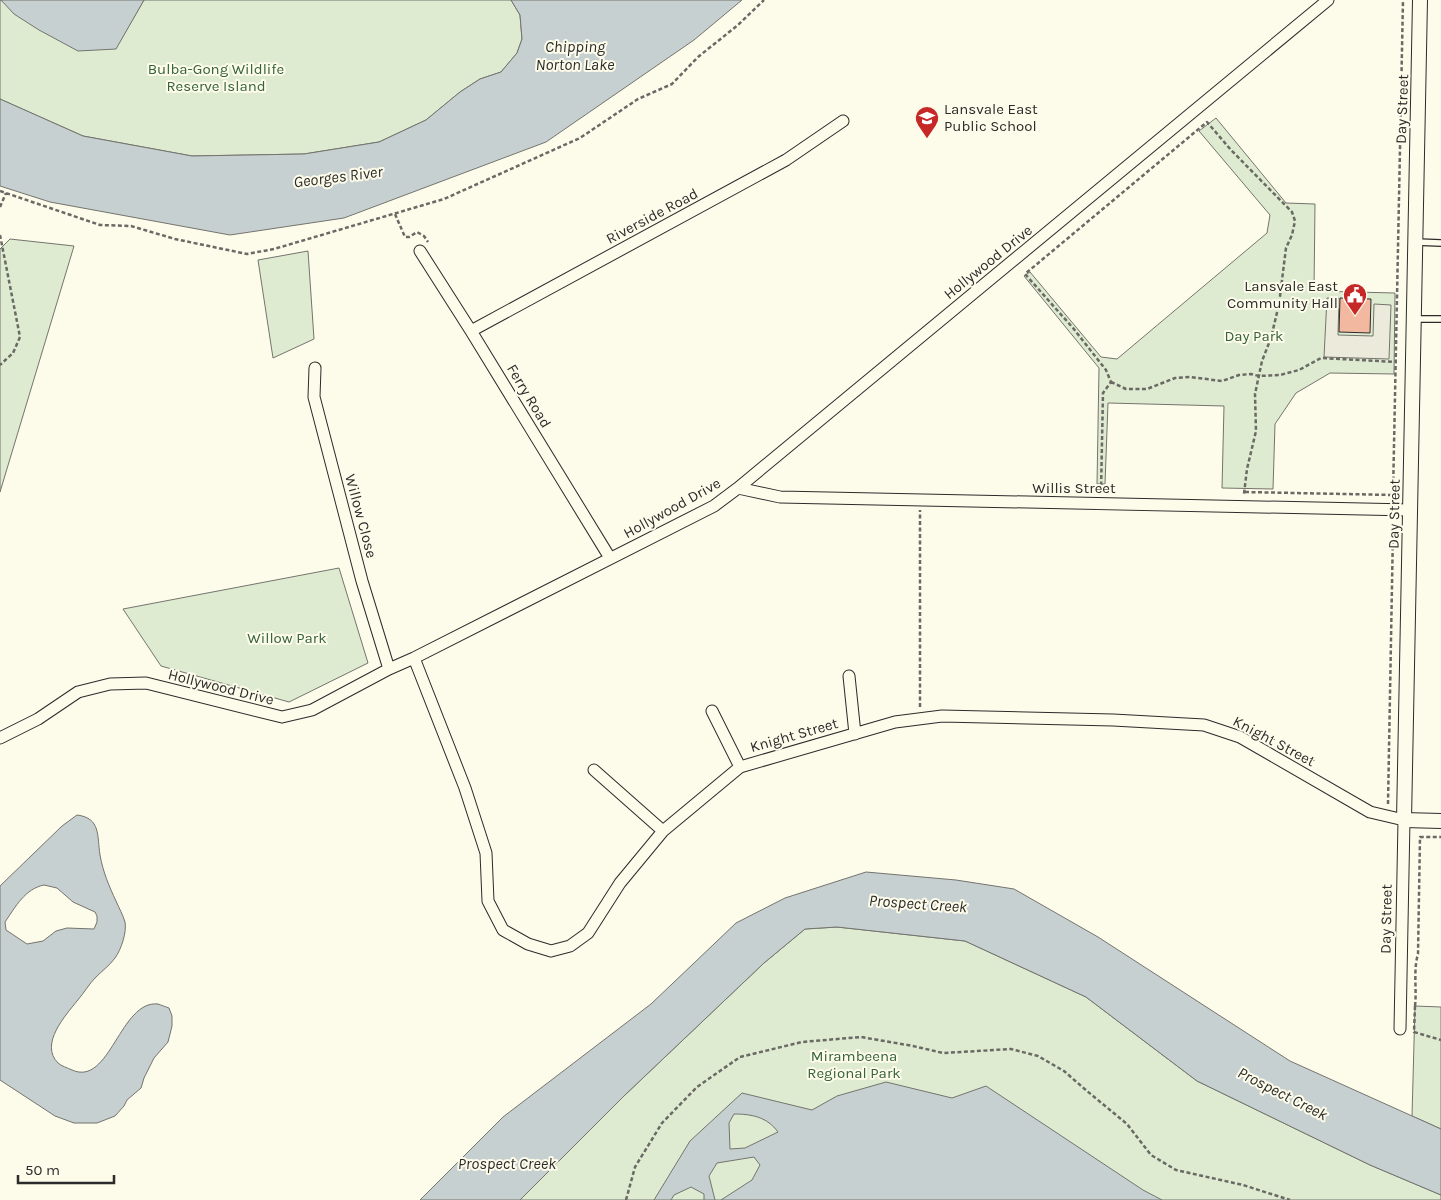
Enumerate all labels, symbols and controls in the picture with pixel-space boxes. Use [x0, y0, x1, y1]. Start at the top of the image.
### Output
water label: Chipping Norton Lake [536, 37, 615, 74]
park label: Bulba-Gong Wildlife Reserve Island [148, 60, 284, 95]
street label: Day Street [1392, 73, 1412, 144]
place label: Lansvale East Public School [944, 100, 1038, 135]
school or university icon: Lansvale East Public School [914, 105, 940, 139]
water label: Georges River [292, 162, 384, 191]
street label: Riverside Road [603, 184, 701, 248]
street label: Hollywood Drive [940, 221, 1036, 303]
place label: Lansvale East Community Hall [1227, 277, 1338, 312]
public building icon: Lansvale East Community Hall [1342, 282, 1368, 316]
park label: Day Park [1224, 327, 1284, 345]
street label: Ferry Road [503, 361, 555, 431]
street label: Willow Close [341, 472, 381, 560]
street label: Hollywood Drive [620, 474, 724, 542]
street label: Willis Street [1032, 479, 1116, 497]
street label: Day Street [1384, 479, 1404, 549]
park label: Willow Park [247, 629, 327, 647]
street label: Hollywood Drive [166, 665, 276, 709]
street label: Knight Street [1230, 712, 1319, 770]
street label: Knight Street [748, 714, 840, 756]
street label: Day Street [1376, 884, 1396, 954]
water label: Prospect Creek [868, 891, 969, 916]
park label: Mirambeena Regional Park [807, 1047, 901, 1082]
water label: Prospect Creek [1235, 1063, 1332, 1125]
scale bar [18, 1152, 114, 1184]
water label: Prospect Creek [458, 1154, 557, 1173]
text: 50 m [25, 1161, 60, 1179]

